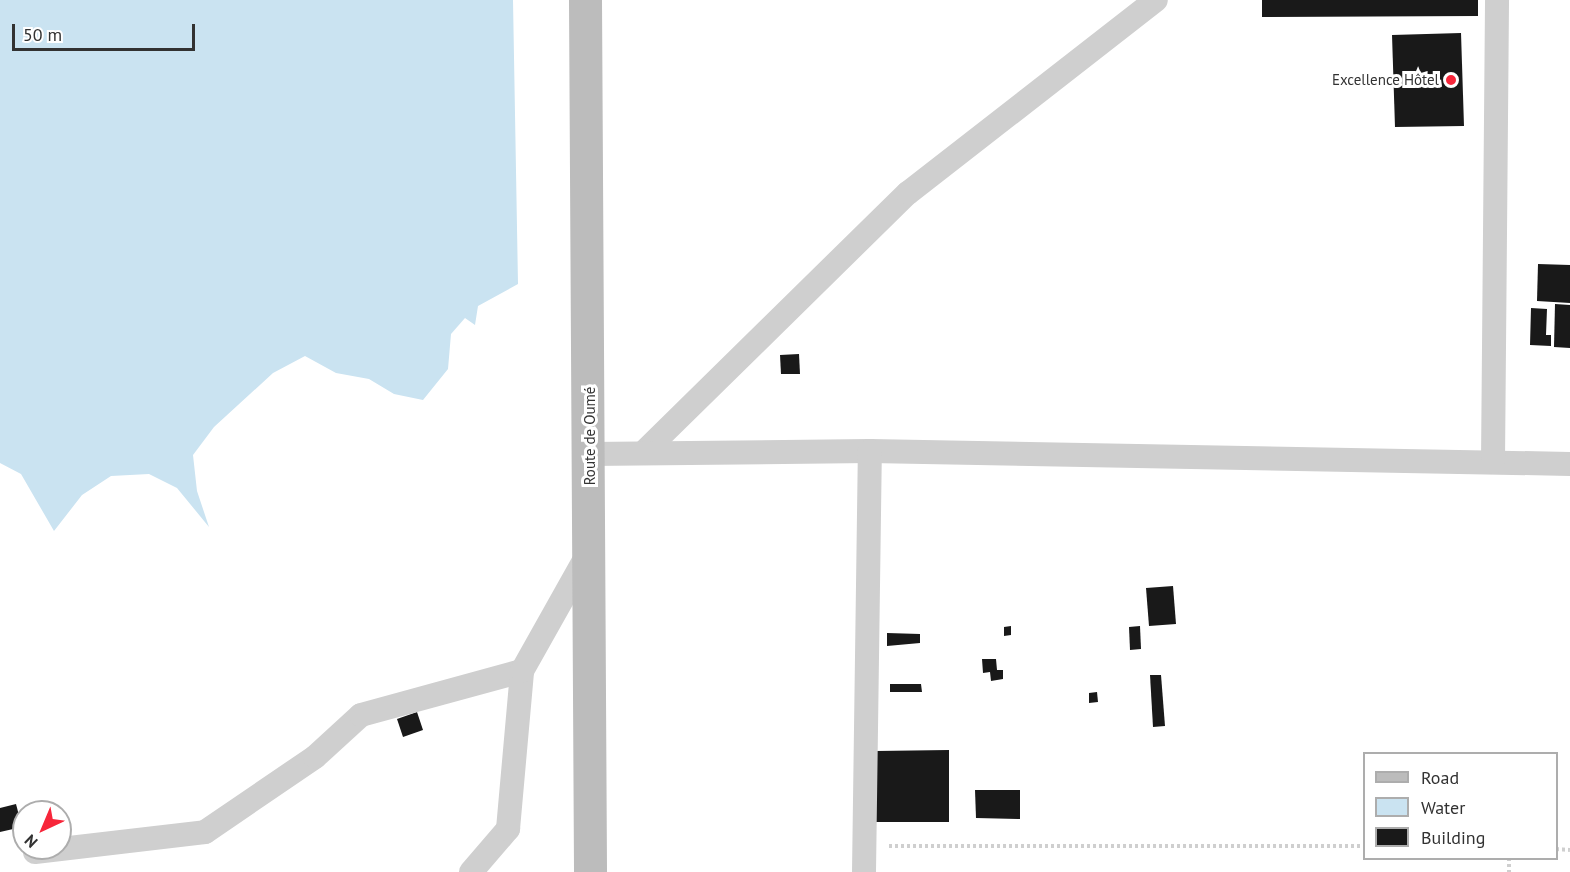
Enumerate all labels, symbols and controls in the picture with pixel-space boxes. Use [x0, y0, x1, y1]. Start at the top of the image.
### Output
scale bar [15, 12, 198, 50]
text: 50 m [23, 23, 62, 46]
place label: Excellence Hôtel [1332, 71, 1439, 89]
marker: Excellence Hôtel [1444, 73, 1458, 87]
street label: Route de Oumé [581, 387, 599, 485]
legend [1363, 752, 1558, 860]
text: Road [1421, 766, 1459, 789]
text: Water [1421, 796, 1465, 819]
north arrow [12, 800, 72, 860]
text: Building [1421, 826, 1485, 849]
text: N [20, 831, 42, 852]

